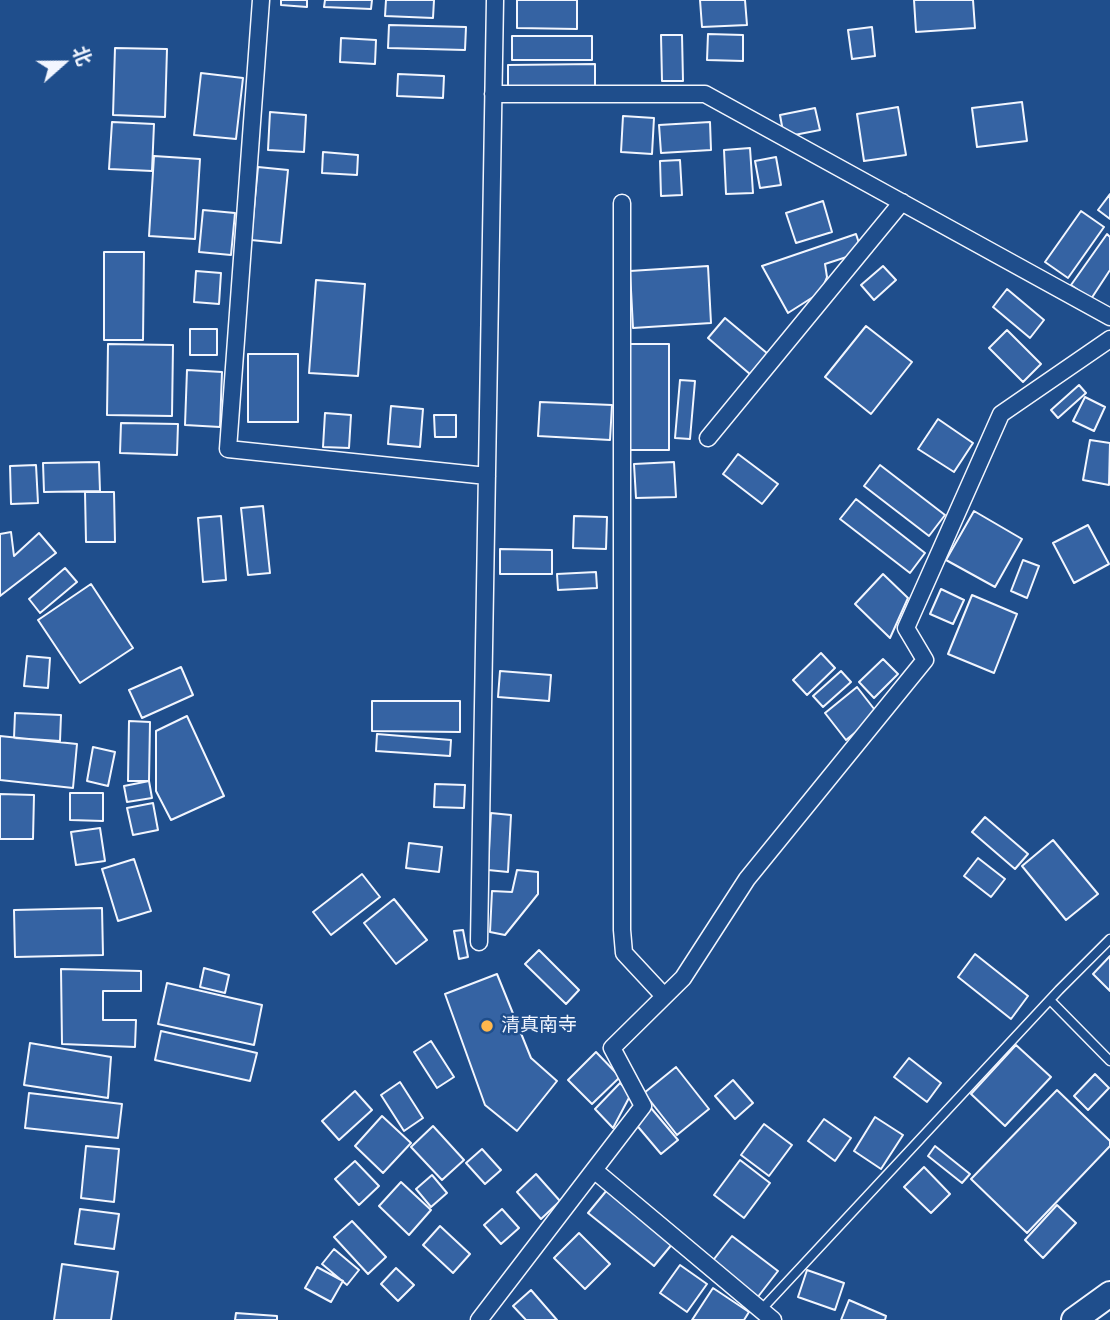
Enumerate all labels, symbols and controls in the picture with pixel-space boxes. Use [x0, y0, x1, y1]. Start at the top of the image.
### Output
north arrow [28, 28, 98, 98]
text: 北 [69, 43, 96, 68]
place label: 清真南寺 [501, 1015, 577, 1037]
marker: 清真南寺 [479, 1018, 495, 1034]

